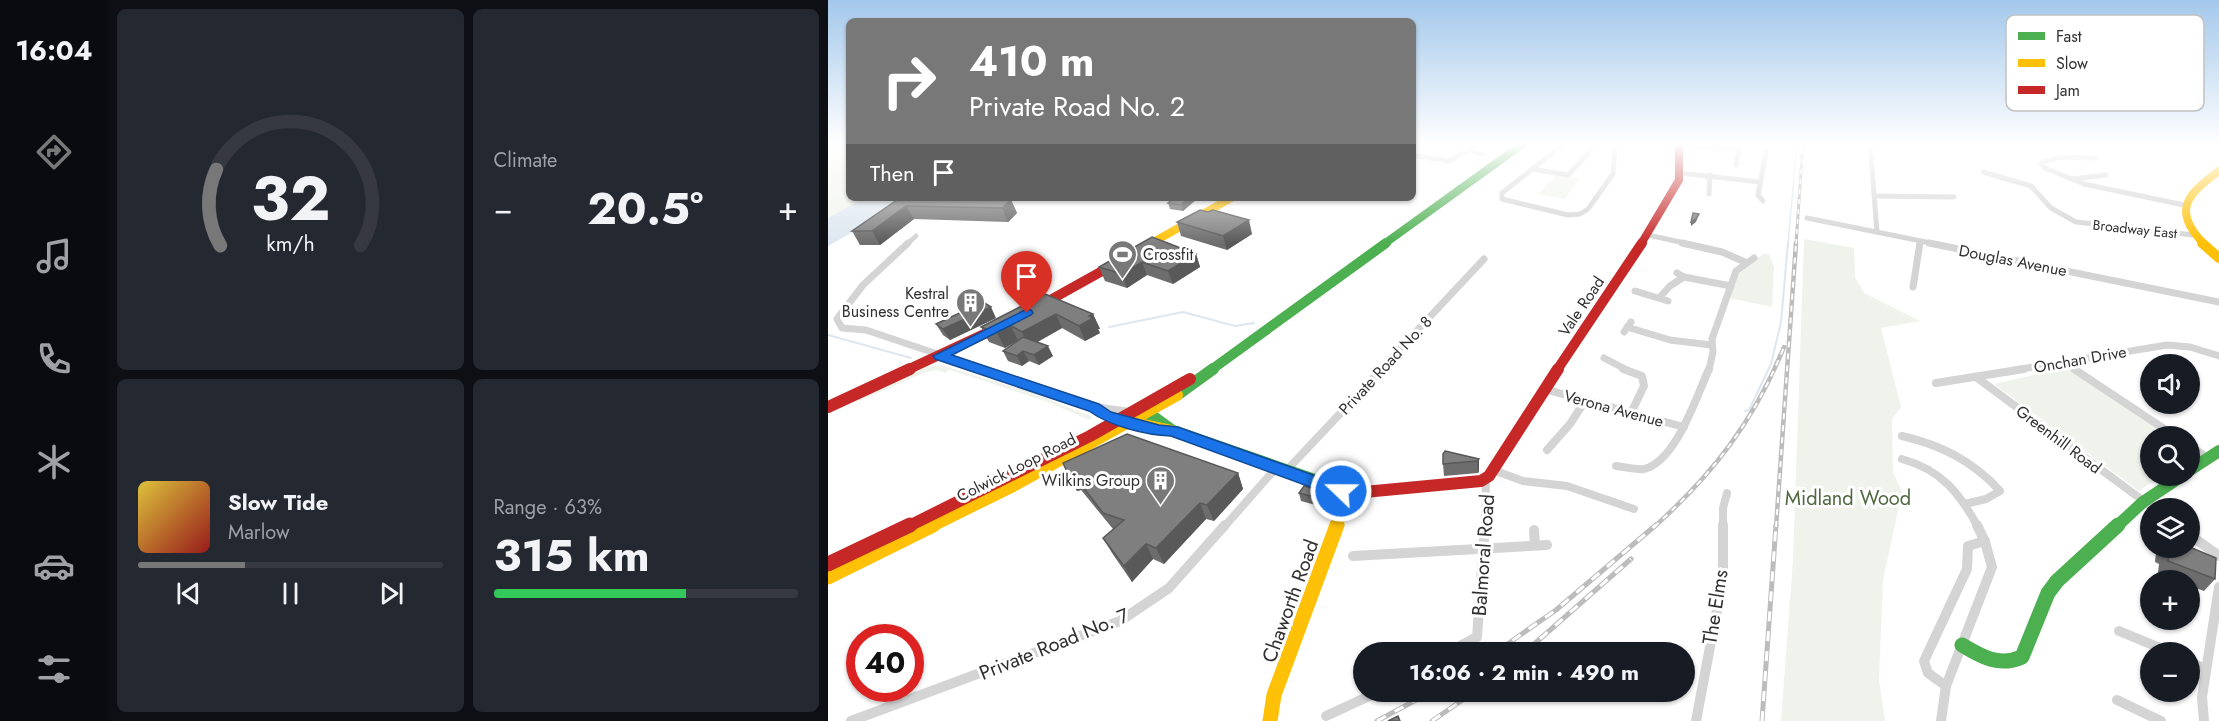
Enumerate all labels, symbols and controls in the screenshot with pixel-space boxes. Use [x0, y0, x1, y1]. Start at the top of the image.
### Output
legend [2006, 15, 2204, 111]
text: Fast [2056, 25, 2082, 48]
text: 16:04 [15, 31, 93, 70]
text: 410 m [969, 31, 1095, 92]
icon: right [870, 42, 948, 120]
text: Slow [2056, 52, 2088, 75]
text: Jam [2054, 79, 2080, 102]
text: Private Road No. 2 [969, 87, 1185, 126]
icon: directions [33, 131, 75, 173]
text: Climate [494, 146, 557, 175]
text: 32 [250, 153, 330, 243]
icon: arrive [927, 156, 960, 189]
text: Then [870, 157, 915, 189]
text: 20.5° [587, 176, 703, 241]
text: − [494, 185, 513, 232]
text: + [778, 185, 798, 232]
street label: Broadway East [2092, 215, 2179, 243]
text: km/h [266, 229, 314, 260]
icon: music [33, 235, 75, 277]
sports icon: Crossfit [1106, 238, 1138, 280]
street label: Douglas Avenue [1957, 239, 2069, 282]
place label: Crossfit [1143, 243, 1194, 266]
pin [1001, 251, 1052, 313]
icon: arrive [1010, 260, 1043, 293]
street label: Vale Road [1553, 272, 1610, 341]
place label: Kestral Business Centre [842, 282, 949, 323]
building icon: Kestral Business Centre [954, 286, 986, 328]
street label: Private Road No. 8 [1333, 311, 1437, 420]
icon: phone [33, 338, 75, 380]
street label: Onchan Drive [2032, 340, 2128, 379]
map controls [2140, 354, 2200, 702]
button: sound [2140, 354, 2200, 414]
street label: Verona Avenue [1562, 384, 1666, 433]
street label: Greenhill Road [2011, 400, 2106, 479]
button: search [2140, 426, 2200, 486]
street label: Colwick Loop Road [953, 427, 1080, 507]
icon: climate [33, 441, 75, 483]
position arrow [1309, 459, 1373, 523]
building icon: Wilkins Group [1145, 464, 1177, 506]
place label: Wilkins Group [1042, 469, 1140, 492]
park label: Midland Wood [1785, 484, 1911, 513]
text: Slow Tide [228, 486, 328, 518]
text: Range · 63% [494, 493, 602, 522]
street label: Balmoral Road [1465, 493, 1502, 617]
button: layers [2140, 498, 2200, 558]
text: Marlow [228, 518, 290, 547]
text: 315 km [494, 523, 650, 588]
street label: Chaworth Road [1255, 535, 1326, 667]
icon: car [33, 545, 75, 587]
street label: The Elms [1695, 568, 1736, 647]
button: + [2140, 570, 2200, 630]
icon: previous [172, 577, 205, 610]
icon: pause [274, 577, 307, 610]
icon: next [375, 577, 408, 610]
street label: Private Road No. 7 [975, 601, 1134, 688]
speed limit sign: 40 [846, 624, 924, 702]
button: − [2140, 642, 2200, 702]
icon: filters [33, 648, 75, 690]
text: 16:06 · 2 min · 490 m [1409, 656, 1639, 688]

